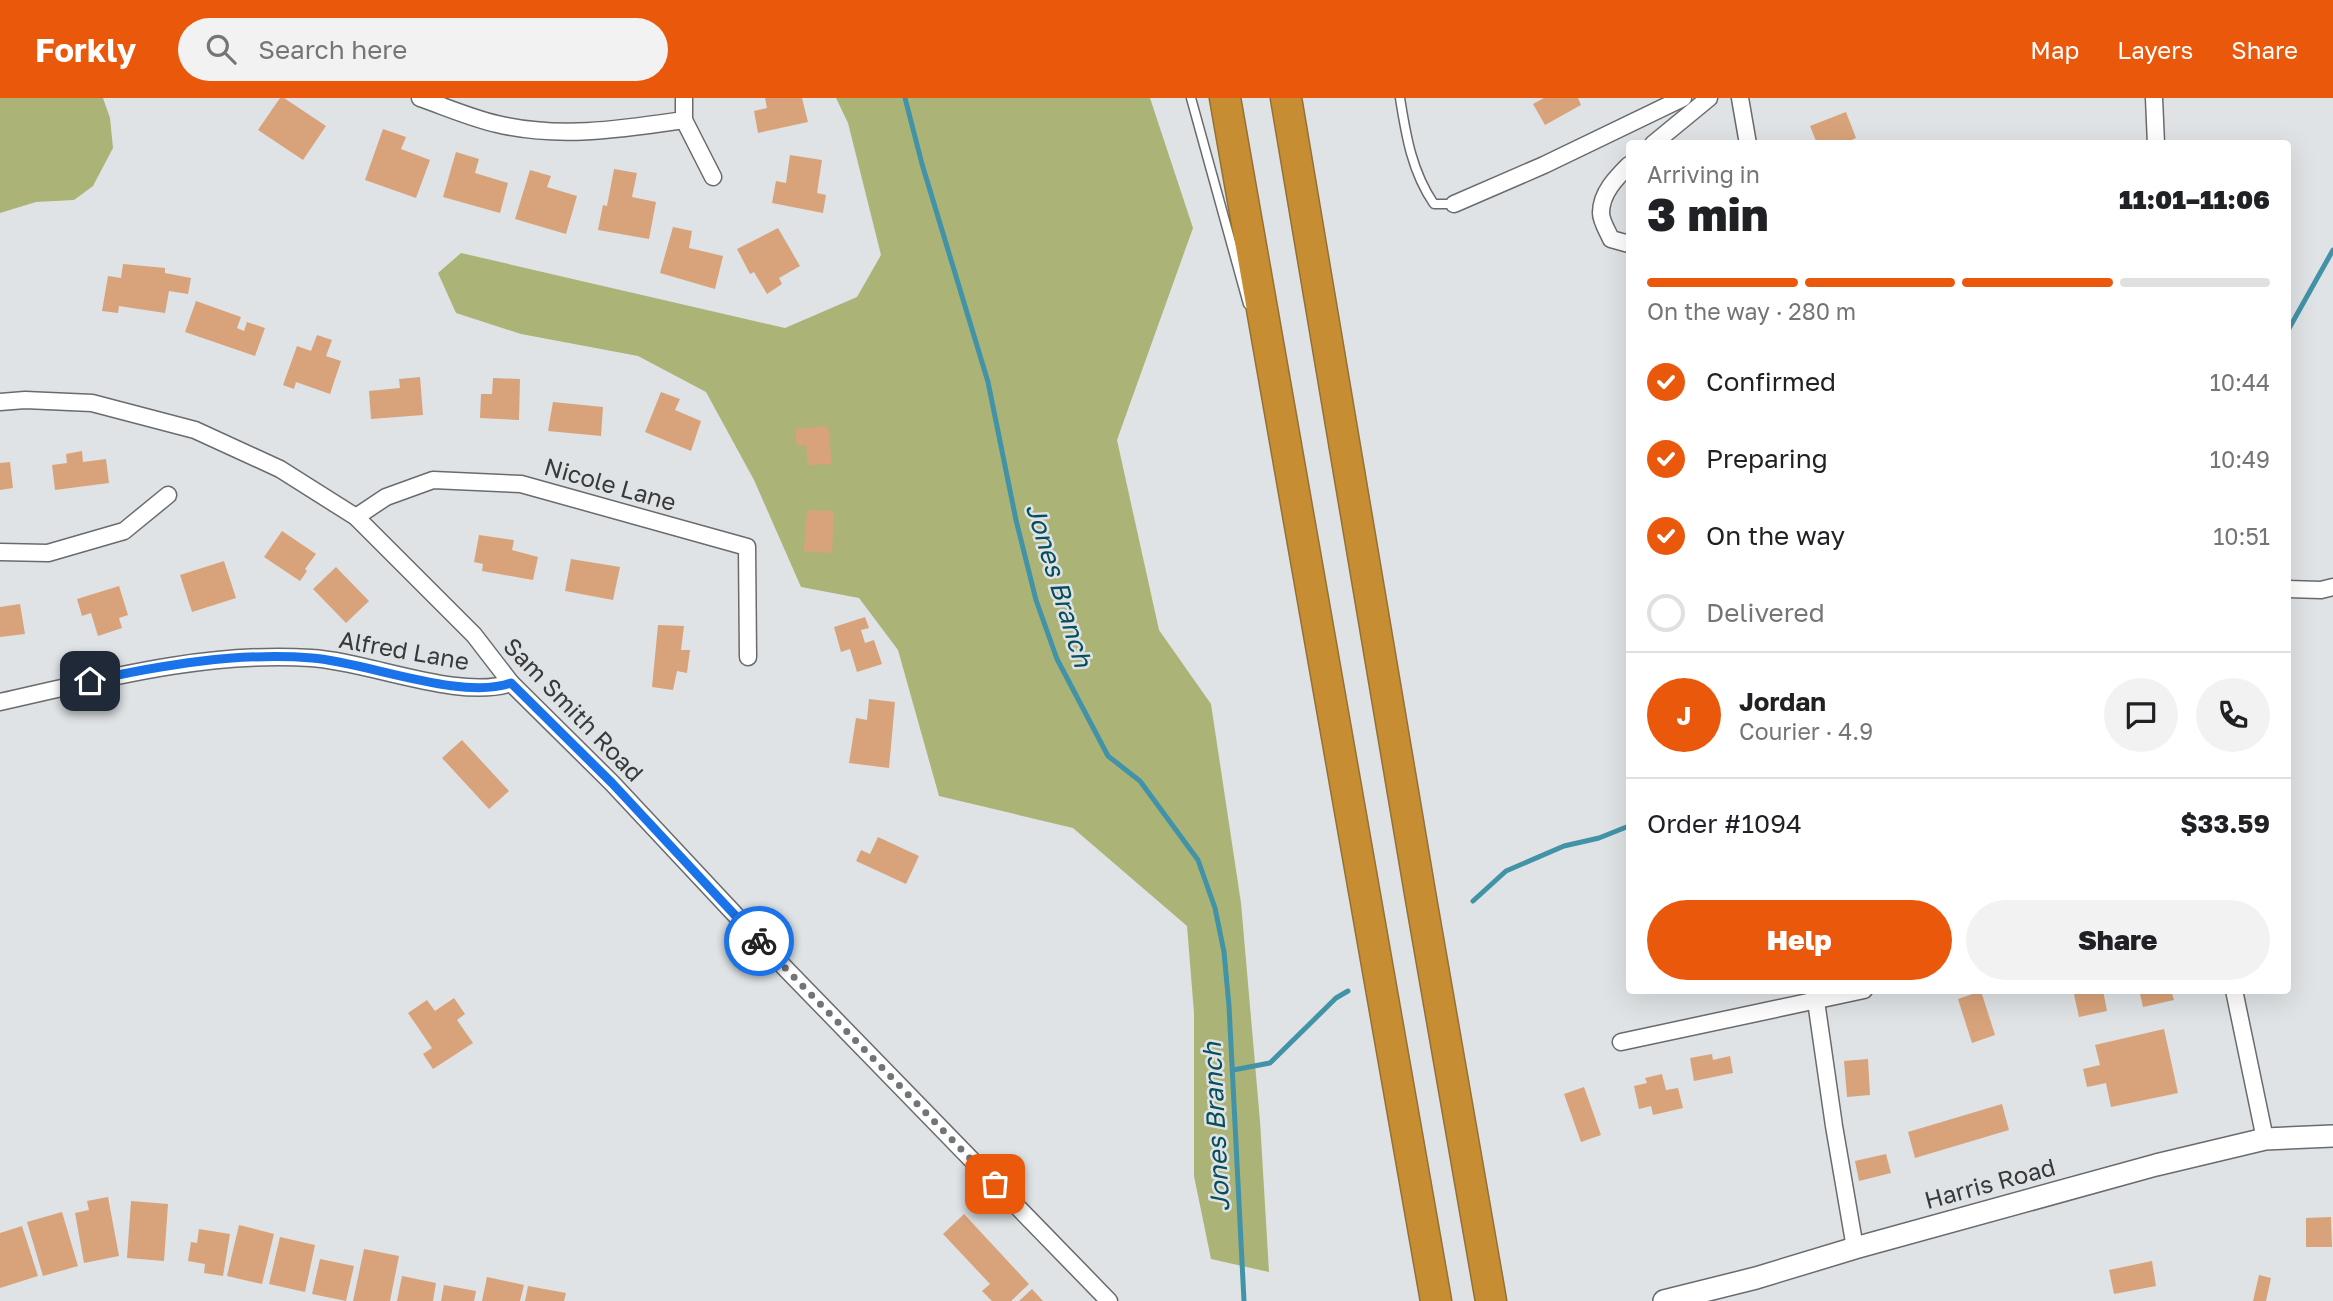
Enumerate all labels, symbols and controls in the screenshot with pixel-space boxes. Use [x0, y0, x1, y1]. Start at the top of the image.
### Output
search box [178, 18, 668, 81]
text: Forkly [35, 30, 136, 69]
icon: search [202, 30, 240, 68]
text: Search here [258, 34, 407, 65]
text: Map [2030, 35, 2079, 64]
text: Layers [2117, 35, 2193, 64]
text: Share [2231, 35, 2298, 64]
text: Arriving in [1647, 160, 1760, 188]
text: 11:01–11:06 [2119, 184, 2270, 215]
text: 3 min [1647, 186, 1769, 241]
text: On the way · 280 m [1647, 297, 1856, 325]
icon: check [1647, 363, 1685, 401]
text: Confirmed [1706, 366, 1836, 397]
text: 10:44 [2210, 368, 2270, 396]
icon: check [1647, 440, 1685, 478]
text: Preparing [1706, 443, 1828, 474]
text: 10:49 [2210, 445, 2270, 473]
street label: Nicole Lane [541, 451, 680, 516]
water label: Jones Branch [1020, 499, 1099, 671]
icon: check [1647, 517, 1685, 555]
text: On the way [1706, 520, 1845, 551]
text: 10:51 [2213, 522, 2270, 550]
text: Delivered [1706, 597, 1825, 628]
street label: Alfred Lane [337, 624, 472, 675]
street label: Sam Smith Road [498, 631, 650, 787]
pin [60, 651, 120, 711]
icon: home [71, 662, 109, 700]
button: chat [2104, 678, 2178, 752]
button: phone [2196, 678, 2270, 752]
text: Jordan [1739, 686, 1826, 717]
text: J [1677, 700, 1691, 731]
text: Courier · 4.9 [1739, 717, 1873, 745]
text: Order #1094 [1647, 808, 1802, 839]
text: $33.59 [2180, 808, 2270, 839]
button: Help [1647, 900, 1952, 980]
button: Share [1966, 900, 2270, 980]
courier [724, 906, 794, 976]
icon: bike [740, 922, 778, 960]
water label: Jones Branch [1196, 1041, 1235, 1212]
street label: Harris Road [1921, 1151, 2058, 1214]
pin [965, 1154, 1025, 1214]
icon: bag [976, 1165, 1014, 1203]

